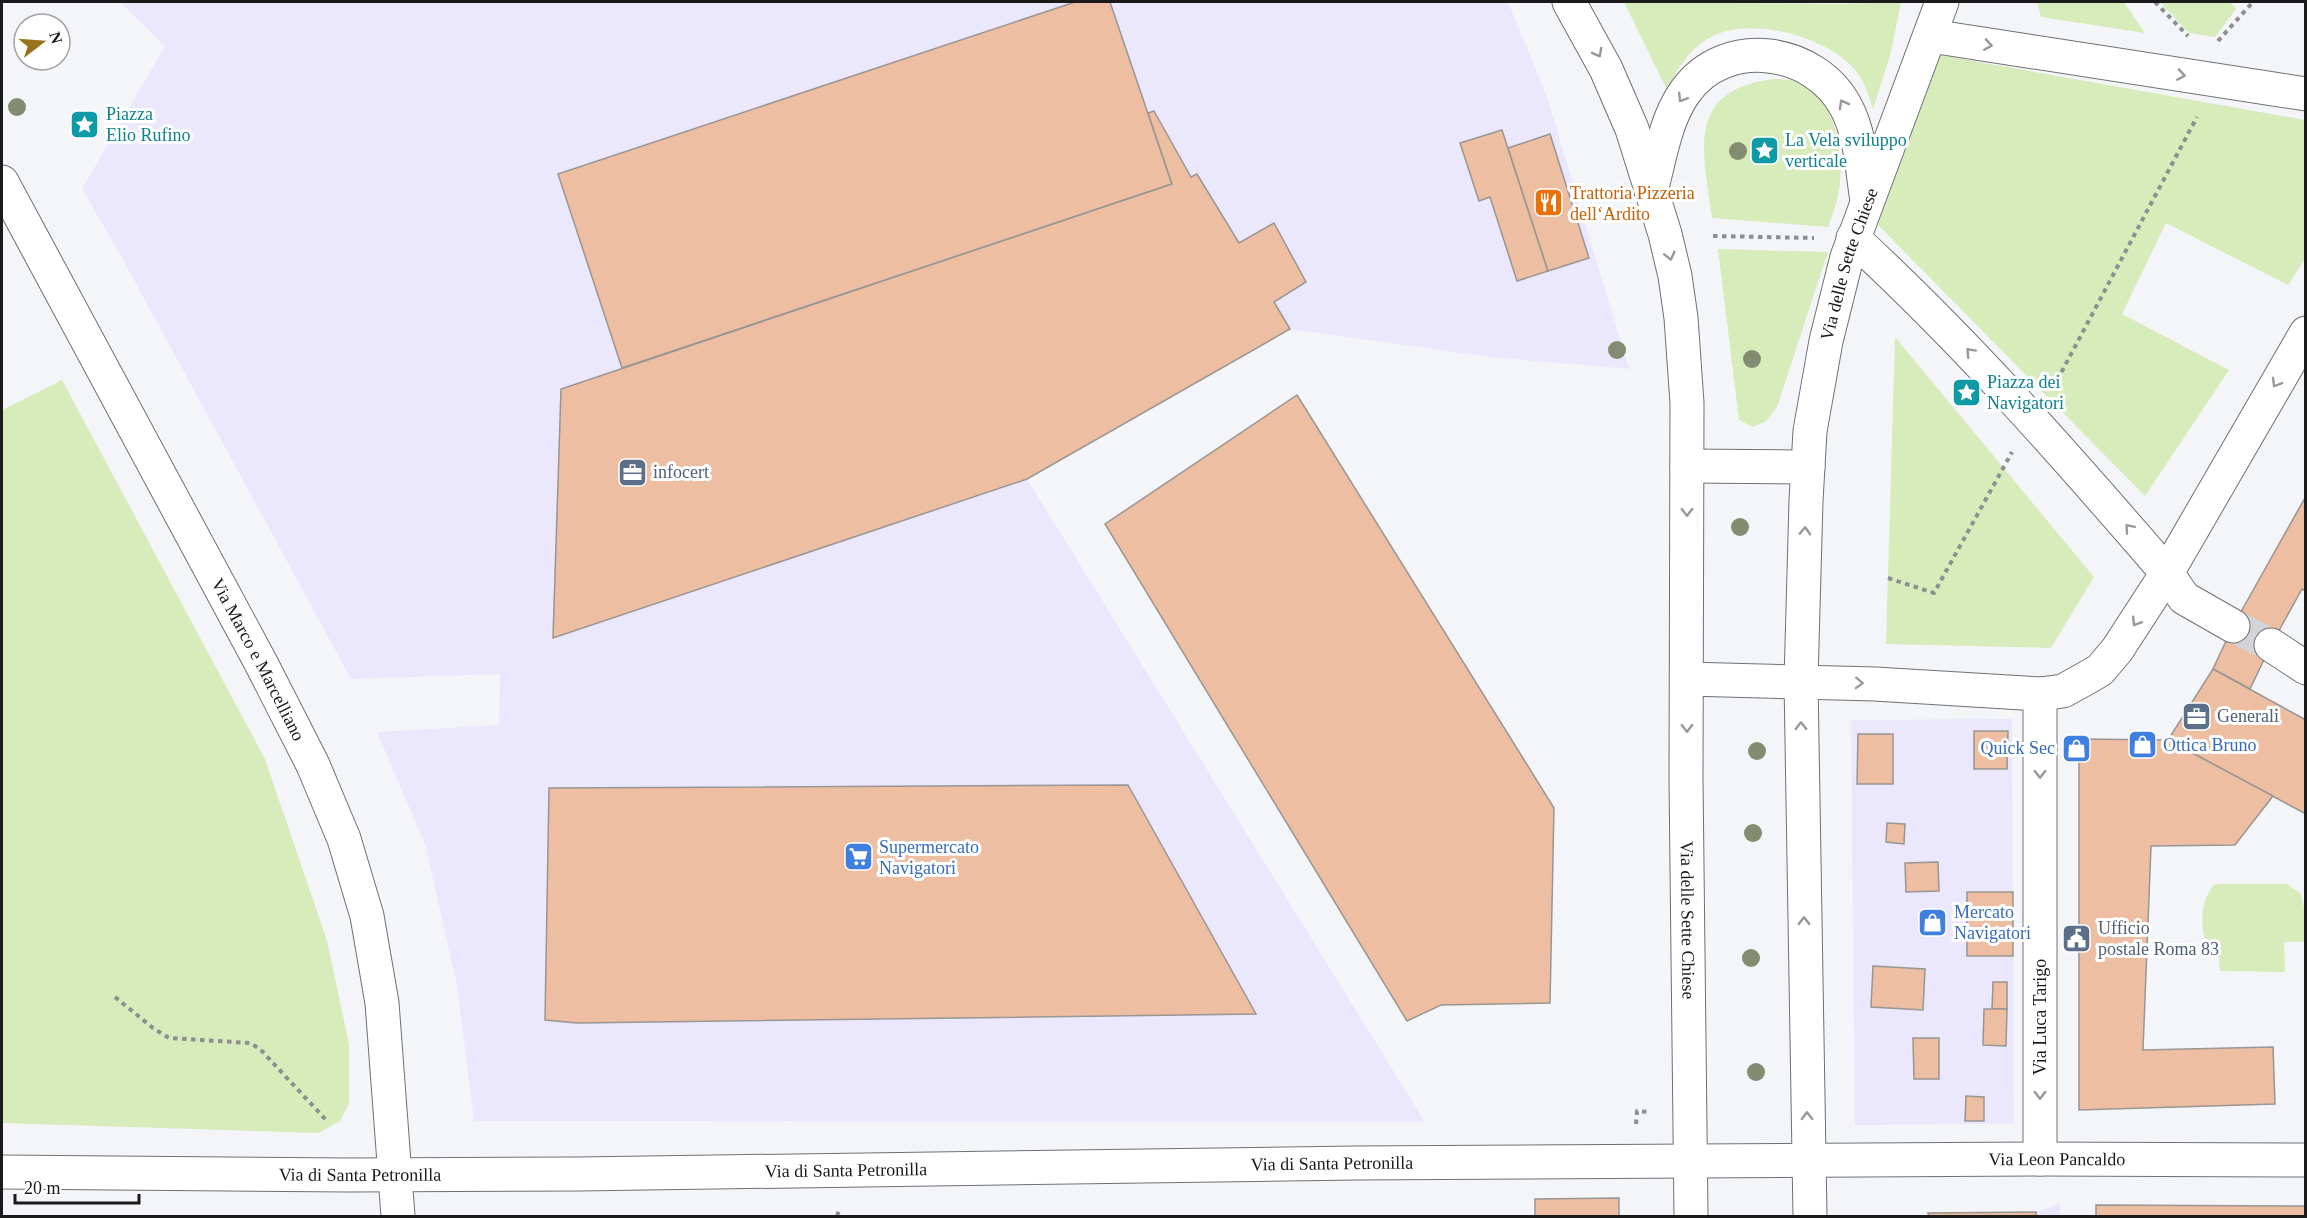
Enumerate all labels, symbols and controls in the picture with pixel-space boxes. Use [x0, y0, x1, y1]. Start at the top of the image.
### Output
north arrow [12, 12, 72, 72]
text: N [46, 30, 66, 46]
one-way arrow [1984, 39, 1993, 51]
one-way arrow [1591, 47, 1602, 57]
one-way arrow [2177, 68, 2186, 80]
one-way arrow [1678, 91, 1689, 102]
one-way arrow [1839, 100, 1850, 110]
place label: Piazza Elio Rufino [106, 104, 191, 145]
place icon: Piazza Elio Rufino [69, 108, 101, 140]
place label: La Vela sviluppo verticale [1785, 130, 1907, 171]
place icon: La Vela sviluppo verticale [1748, 134, 1780, 166]
place label: Trattoria Pizzeria dell‘Ardito [1570, 183, 1695, 224]
street label: Via delle Sette Chiese [1817, 185, 1882, 342]
restaurant icon: Trattoria Pizzeria dell‘Ardito [1533, 187, 1565, 219]
one-way arrow [1663, 250, 1675, 260]
one-way arrow [1967, 349, 1978, 360]
place label: Piazza dei Navigatori [1987, 372, 2064, 413]
place icon: Piazza dei Navigatori [1950, 376, 1982, 408]
one-way arrow [2272, 377, 2284, 387]
office icon: infocert [616, 456, 648, 488]
place label: infocert [653, 462, 709, 482]
one-way arrow [1681, 508, 1693, 517]
one-way arrow [2125, 525, 2136, 535]
one-way arrow [1799, 527, 1811, 536]
street label: Via Marco e Marcelliano [207, 575, 309, 744]
one-way arrow [2132, 616, 2144, 626]
one-way arrow [1854, 677, 1863, 690]
office icon: Generali [2180, 700, 2212, 732]
place label: Generali [2217, 706, 2279, 726]
one-way arrow [1795, 722, 1807, 731]
one-way arrow [1681, 724, 1693, 733]
shop icon: Ottica Bruno [2126, 729, 2158, 761]
shop icon: Quick Sec [2060, 732, 2092, 764]
place label: Ottica Bruno [2163, 735, 2256, 755]
place label: Quick Sec [1981, 738, 2055, 758]
one-way arrow [2034, 769, 2046, 778]
place label: Supermercato Navigatori [879, 837, 979, 878]
supermarket icon: Supermercato Navigatori [842, 841, 874, 873]
street label: Via delle Sette Chiese [1677, 841, 1699, 1000]
place label: Mercato Navigatori [1954, 902, 2031, 943]
shop icon: Mercato Navigatori [1917, 906, 1949, 938]
one-way arrow [1798, 917, 1810, 926]
place label: Ufficio postale Roma 83 [2098, 918, 2219, 959]
public building icon: Ufficio postale Roma 83 [2061, 922, 2093, 954]
street label: Via Luca Tarigo [2030, 959, 2050, 1075]
one-way arrow [2034, 1090, 2046, 1099]
one-way arrow [1801, 1112, 1813, 1121]
street label: Via Leon Pancaldo [1988, 1149, 2125, 1169]
street label: Via di Santa Petronilla [1250, 1153, 1413, 1174]
street label: Via di Santa Petronilla [765, 1159, 927, 1181]
street label: Via di Santa Petronilla [279, 1164, 441, 1185]
scale bar [15, 1167, 140, 1205]
text: 20 m [24, 1178, 61, 1198]

